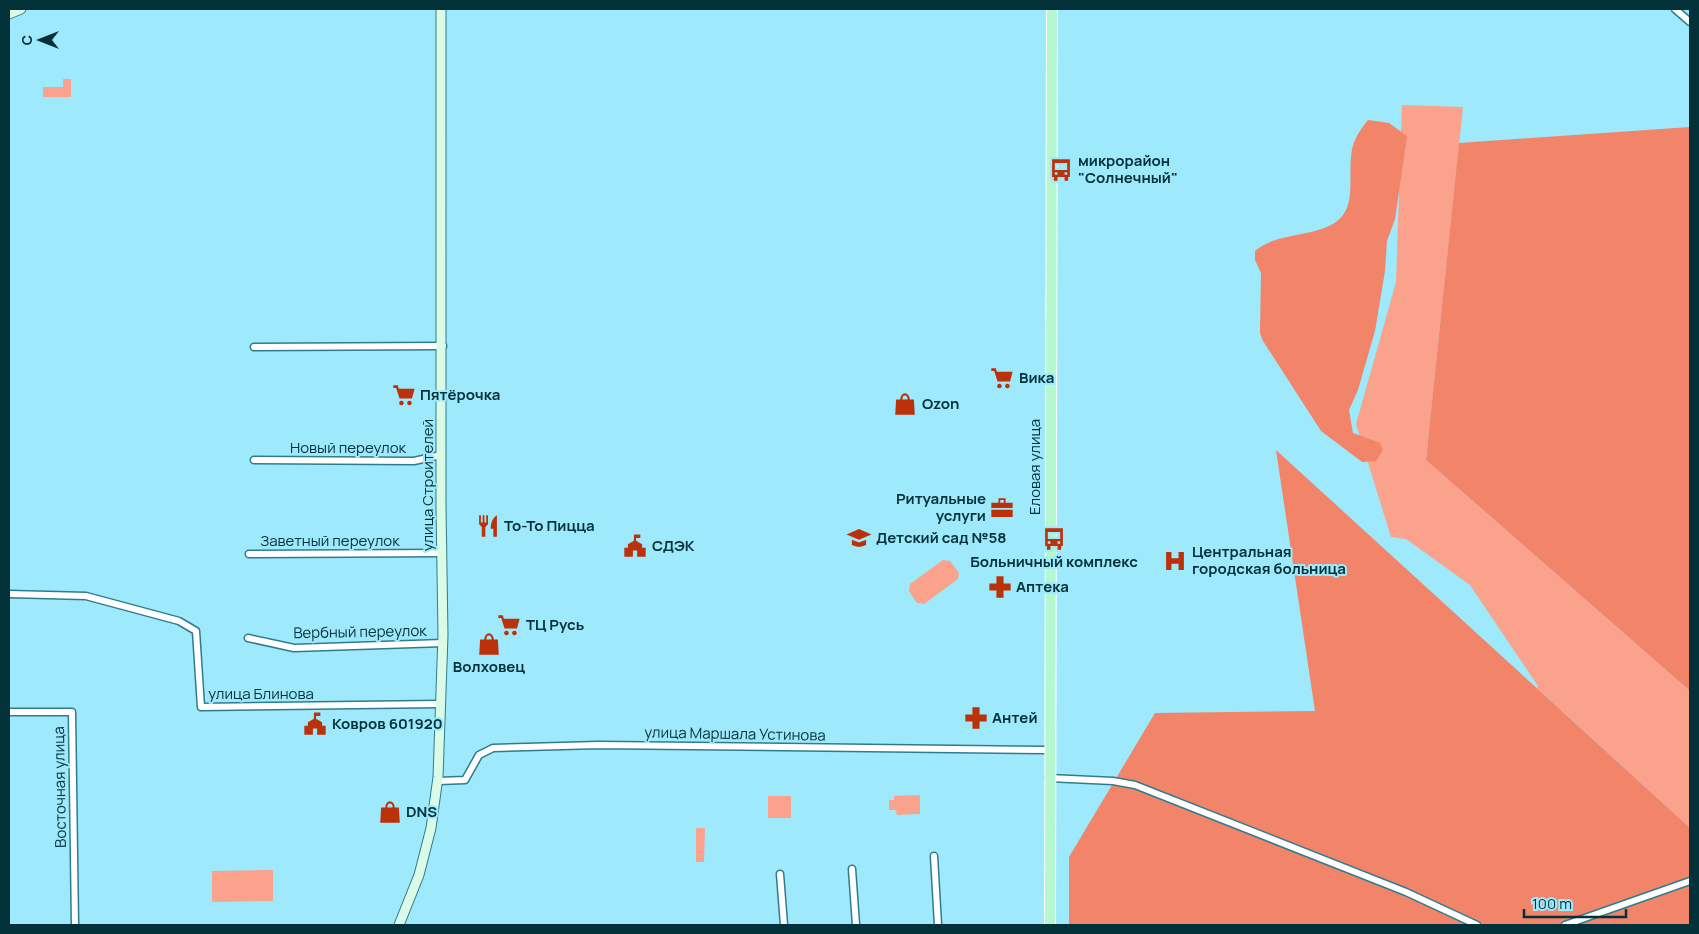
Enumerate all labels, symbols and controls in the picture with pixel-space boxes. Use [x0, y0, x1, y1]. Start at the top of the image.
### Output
north arrow [15, 15, 65, 65]
text: С [17, 35, 36, 45]
place label: микрорайон "Солнечный" [1078, 150, 1178, 188]
bus stop icon: микрорайон "Солнечный" [1048, 157, 1074, 183]
supermarket icon: Вика [989, 365, 1015, 391]
place label: Вика [1019, 367, 1054, 388]
supermarket icon: Пятёрочка [391, 382, 417, 408]
place label: Пятёрочка [420, 384, 500, 405]
shop icon: Ozon [892, 391, 918, 417]
place label: Ozon [922, 393, 959, 414]
street label: улица Строителей [417, 419, 438, 551]
street label: Еловая улица [1024, 419, 1045, 515]
street label: Новый переулок [290, 437, 407, 458]
place label: Ритуальные услуги [896, 488, 986, 526]
office icon: Ритуальные услуги [989, 495, 1015, 521]
restaurant icon: То-То Пицца [475, 513, 501, 539]
place label: То-То Пицца [504, 515, 595, 536]
school or university icon: Детский сад №58 [846, 525, 872, 551]
bus stop icon: Больничный комплекс [1041, 526, 1067, 552]
place label: Детский сад №58 [876, 527, 1006, 548]
street label: Заветный переулок [260, 530, 400, 551]
public building icon: СДЭК [622, 533, 648, 559]
place label: СДЭК [652, 535, 695, 556]
place label: Центральная городская больница [1192, 541, 1346, 579]
hospital icon: Центральная городская больница [1162, 548, 1188, 574]
place label: Больничный комплекс [970, 551, 1138, 572]
pharmacy icon: Аптека [987, 574, 1013, 600]
place label: Аптека [1016, 576, 1069, 597]
supermarket icon: ТЦ Русь [496, 612, 522, 638]
place label: ТЦ Русь [526, 614, 584, 635]
street label: Вербный переулок [293, 620, 427, 643]
shop icon: Волховец [476, 631, 502, 657]
place label: Волховец [453, 656, 525, 677]
street label: улица Блинова [208, 683, 314, 704]
pharmacy icon: Антей [963, 705, 989, 731]
place label: Антей [992, 707, 1038, 728]
public building icon: Ковров 601920 [302, 711, 328, 737]
place label: Ковров 601920 [332, 713, 443, 734]
street label: улица Маршала Устинова [644, 721, 826, 746]
street label: Восточная улица [48, 726, 71, 848]
shop icon: DNS [377, 799, 403, 825]
place label: DNS [406, 801, 437, 822]
scale bar [1524, 886, 1626, 918]
text: 100 m [1532, 893, 1572, 914]

